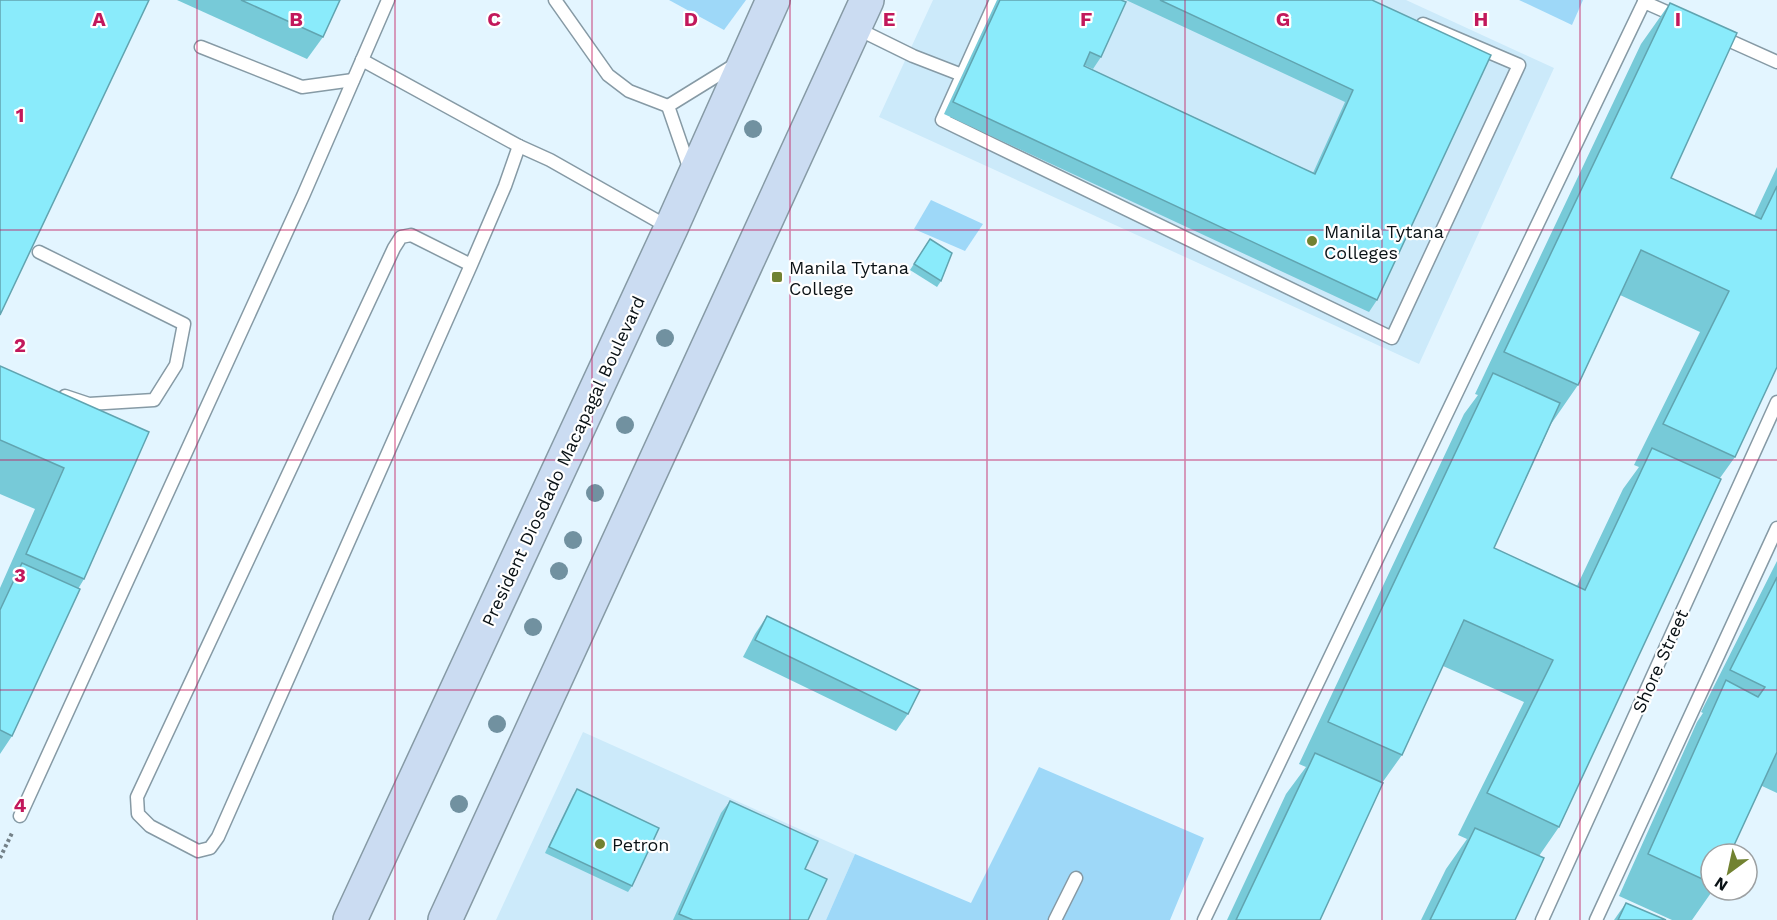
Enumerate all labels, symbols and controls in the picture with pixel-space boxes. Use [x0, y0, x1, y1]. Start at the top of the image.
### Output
text: A [92, 7, 106, 31]
text: B [289, 7, 303, 31]
text: C [487, 7, 501, 31]
text: D [684, 7, 698, 31]
text: E [883, 7, 895, 31]
text: F [1080, 7, 1092, 31]
text: G [1276, 7, 1290, 31]
text: H [1474, 7, 1488, 31]
text: I [1675, 7, 1681, 31]
text: 1 [16, 103, 24, 127]
place label: Manila Tytana Colleges [1324, 221, 1444, 263]
marker: Manila Tytana Colleges [1305, 234, 1319, 248]
place label: Manila Tytana College [789, 257, 909, 299]
marker: Manila Tytana College [770, 270, 784, 284]
street label: President Diosdado Macapagal Boulevard [477, 293, 649, 629]
text: 2 [14, 333, 26, 357]
text: 3 [14, 563, 26, 587]
street label: Shore Street [1628, 606, 1692, 716]
text: 4 [14, 793, 27, 817]
place label: Petron [612, 834, 669, 855]
marker: Petron [593, 837, 607, 851]
north arrow [1699, 842, 1759, 902]
text: N [1711, 873, 1731, 895]

